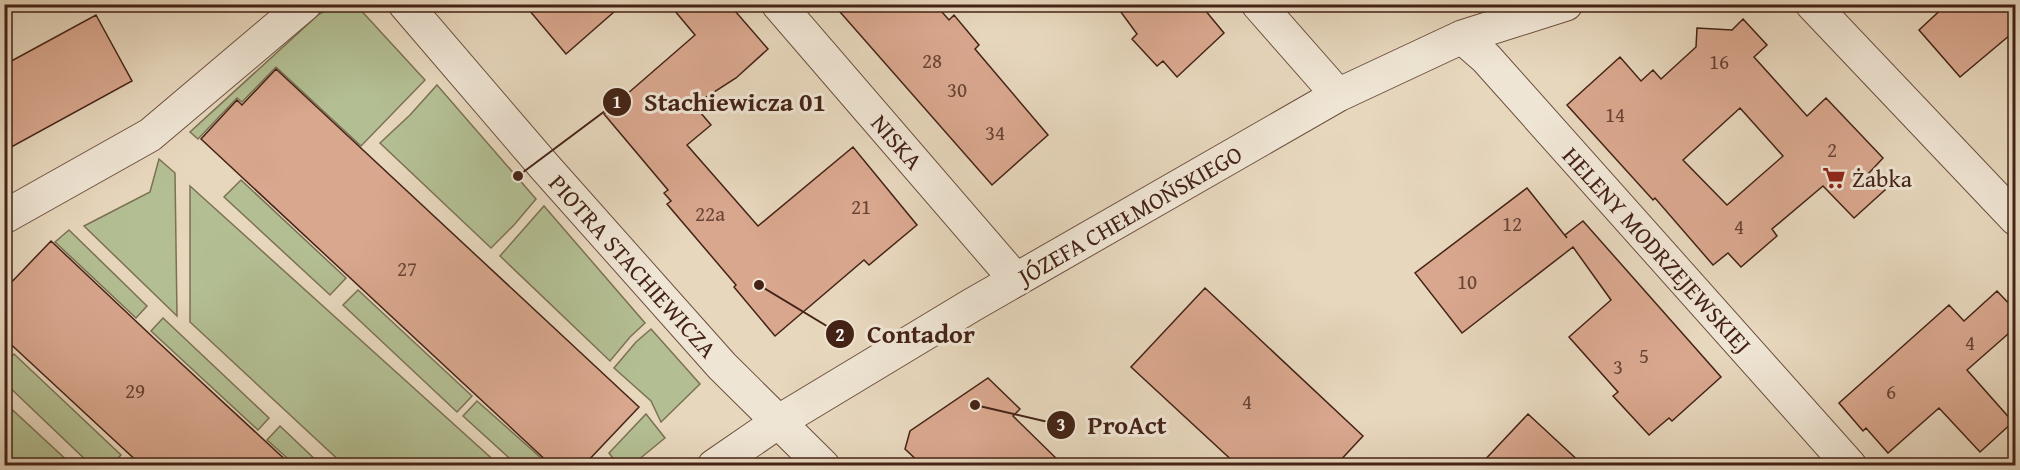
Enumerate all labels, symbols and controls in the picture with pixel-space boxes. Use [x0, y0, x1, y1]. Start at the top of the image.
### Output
house number: 28 [922, 45, 942, 76]
house number: 16 [1709, 46, 1729, 77]
house number: 30 [947, 74, 967, 105]
callout: Stachiewicza 01 [602, 80, 838, 124]
text: Stachiewicza 01 [644, 82, 826, 121]
text: 1 [612, 88, 622, 115]
house number: 14 [1605, 99, 1625, 130]
street label: NISKA [863, 107, 931, 178]
house number: 34 [985, 117, 1005, 148]
house number: 2 [1827, 134, 1837, 165]
street label: JÓZEFA CHEŁMOŃSKIEGO [1009, 136, 1249, 295]
street label: HELENY MODRZEJEWSKIEJ [1554, 139, 1760, 361]
place label: Żabka [1852, 161, 1913, 196]
supermarket icon: Żabka [1821, 165, 1847, 191]
street label: PIOTRA STACHIEWICZA [541, 166, 725, 366]
house number: 21 [851, 191, 871, 222]
house number: 22a [695, 198, 725, 229]
house number: 12 [1502, 208, 1522, 239]
house number: 4 [1734, 211, 1744, 242]
house number: 27 [397, 253, 417, 284]
house number: 10 [1457, 266, 1477, 297]
callout: Contador [825, 312, 986, 356]
text: Contador [867, 314, 975, 353]
text: 2 [835, 321, 845, 348]
house number: 4 [1965, 327, 1975, 358]
house number: 5 [1639, 340, 1649, 371]
house number: 3 [1613, 351, 1623, 382]
house number: 29 [125, 375, 145, 406]
house number: 6 [1886, 376, 1896, 407]
house number: 4 [1242, 386, 1252, 417]
callout: ProAct [1046, 403, 1178, 447]
text: ProAct [1088, 405, 1167, 444]
text: 3 [1056, 411, 1066, 438]

